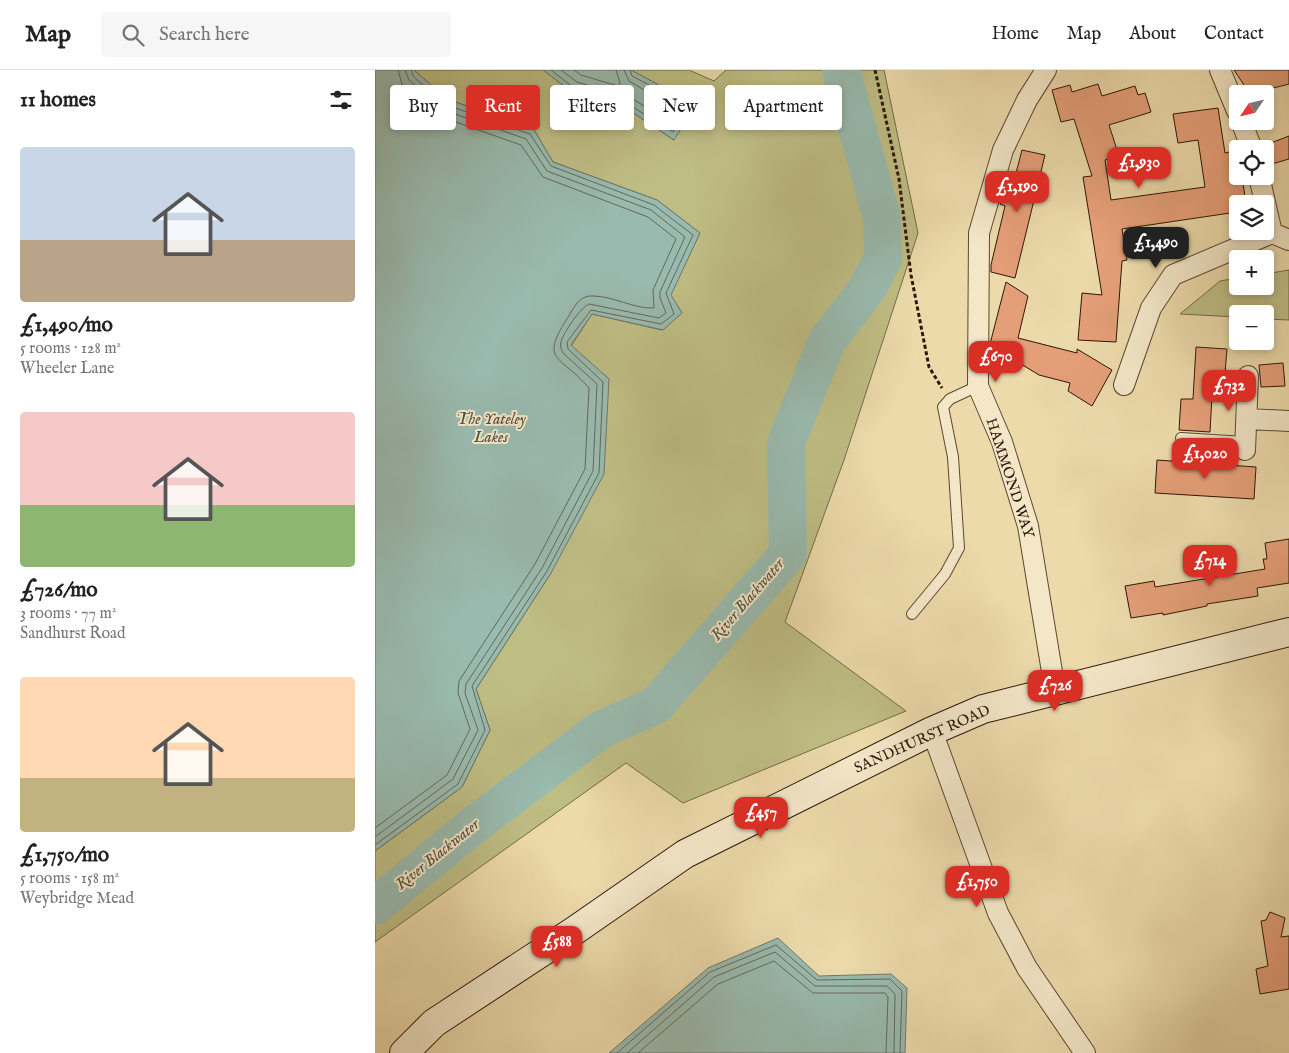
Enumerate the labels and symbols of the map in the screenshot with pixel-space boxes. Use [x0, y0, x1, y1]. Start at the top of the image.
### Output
north arrow [1229, 85, 1274, 130]
pin: £1,930 [1098, 146, 1180, 189]
pin: £1,190 [976, 170, 1058, 213]
pin: £1,490 [1115, 226, 1197, 269]
pin: £670 [966, 340, 1026, 383]
pin: £732 [1199, 370, 1259, 412]
water label: The Yateley Lakes [456, 410, 527, 448]
street label: HAMMOND WAY [982, 415, 1039, 541]
pin: £1,020 [1164, 438, 1246, 480]
pin: £714 [1180, 544, 1240, 587]
water label: River Blackwater [707, 554, 790, 645]
pin: £726 [1025, 670, 1085, 712]
street label: SANDHURST ROAD [851, 700, 993, 778]
pin: £457 [731, 796, 791, 839]
water label: River Blackwater [392, 814, 485, 895]
pin: £1,750 [936, 866, 1018, 908]
pin: £588 [527, 926, 587, 968]

